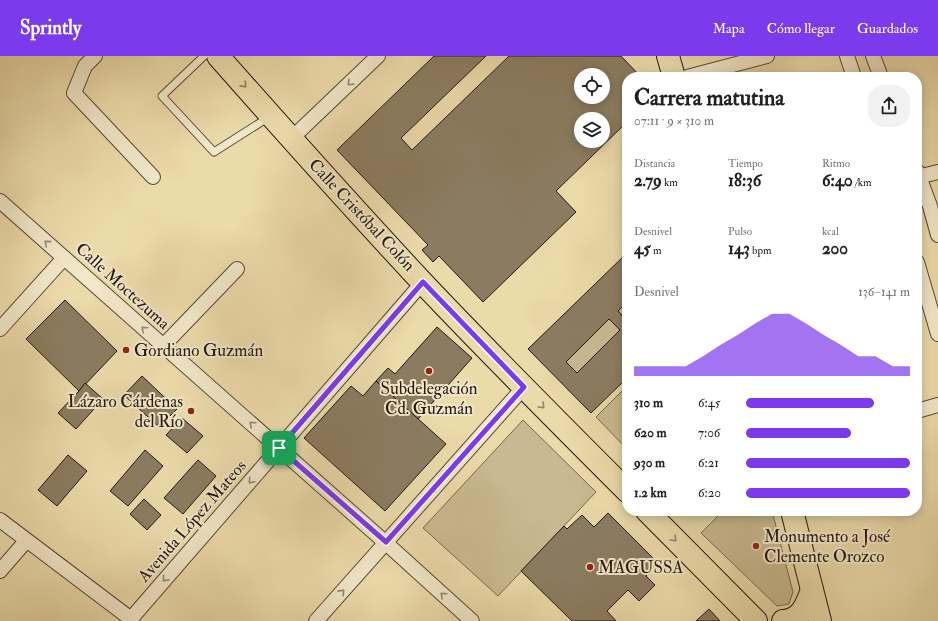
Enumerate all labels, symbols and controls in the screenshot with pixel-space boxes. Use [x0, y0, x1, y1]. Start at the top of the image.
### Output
text: Sprintly [20, 16, 81, 40]
text: Mapa [713, 20, 745, 37]
text: Cómo llegar [767, 20, 835, 37]
text: Guardados [857, 20, 918, 37]
map controls [574, 68, 610, 148]
button: locate [574, 68, 610, 104]
one-way arrow [347, 78, 355, 86]
one-way arrow [239, 80, 246, 88]
text: Carrera matutina [634, 84, 784, 112]
button: share [868, 85, 910, 127]
button: layers [574, 112, 610, 148]
text: 07:11 · 9 × 310 m [634, 113, 714, 129]
street label: Calle Cristóbal Colón [304, 154, 420, 276]
text: Distancia [634, 157, 675, 170]
text: Tiempo [728, 157, 763, 170]
text: Ritmo [822, 157, 850, 170]
text: 2.79 [634, 170, 662, 191]
text: 18:36 [728, 170, 761, 191]
text: 6:40 [822, 170, 853, 191]
text: km [662, 176, 678, 189]
text: /km [853, 176, 872, 189]
text: Desnivel [634, 225, 672, 238]
text: Pulso [728, 225, 752, 238]
text: kcal [822, 225, 839, 238]
street label: Calle Moctezuma [72, 238, 175, 335]
text: 45 [634, 238, 651, 259]
text: 143 [728, 238, 750, 259]
text: 200 [822, 238, 848, 259]
one-way arrow [44, 240, 51, 247]
text: m [651, 244, 662, 257]
text: bpm [750, 244, 772, 257]
text: Desnivel [634, 284, 679, 300]
text: 136–141 m [858, 284, 910, 300]
one-way arrow [141, 326, 149, 333]
place label: Gordiano Guzmán [134, 340, 264, 361]
marker: Gordiano Guzmán [121, 345, 131, 355]
marker: Subdelegación Cd. Guzmán [424, 366, 434, 376]
place label: Subdelegación Cd. Guzmán [381, 378, 478, 419]
place label: Lázaro Cárdenas del Río [68, 391, 183, 432]
text: 310 m [634, 395, 663, 411]
text: 6:45 [698, 395, 721, 411]
one-way arrow [537, 401, 545, 408]
marker: Lázaro Cárdenas del Río [186, 406, 196, 416]
one-way arrow [249, 422, 257, 429]
text: 620 m [634, 425, 667, 441]
text: 7:06 [698, 425, 720, 441]
pin [262, 431, 296, 465]
icon: arrive [268, 437, 290, 459]
text: 930 m [634, 455, 665, 471]
text: 6:21 [698, 455, 719, 471]
street label: Avenida López Mateos [133, 456, 252, 588]
one-way arrow [248, 476, 255, 484]
text: 1.2 km [634, 485, 667, 501]
text: 6:20 [698, 485, 721, 501]
place label: Monumento a José Clemente Orozco [764, 526, 891, 567]
one-way arrow [669, 534, 677, 542]
marker: Monumento a José Clemente Orozco [751, 541, 761, 551]
place label: MAGUSSA [598, 557, 683, 578]
marker: MAGUSSA [585, 562, 595, 572]
one-way arrow [163, 574, 170, 582]
one-way arrow [337, 589, 345, 597]
one-way arrow [440, 592, 448, 599]

